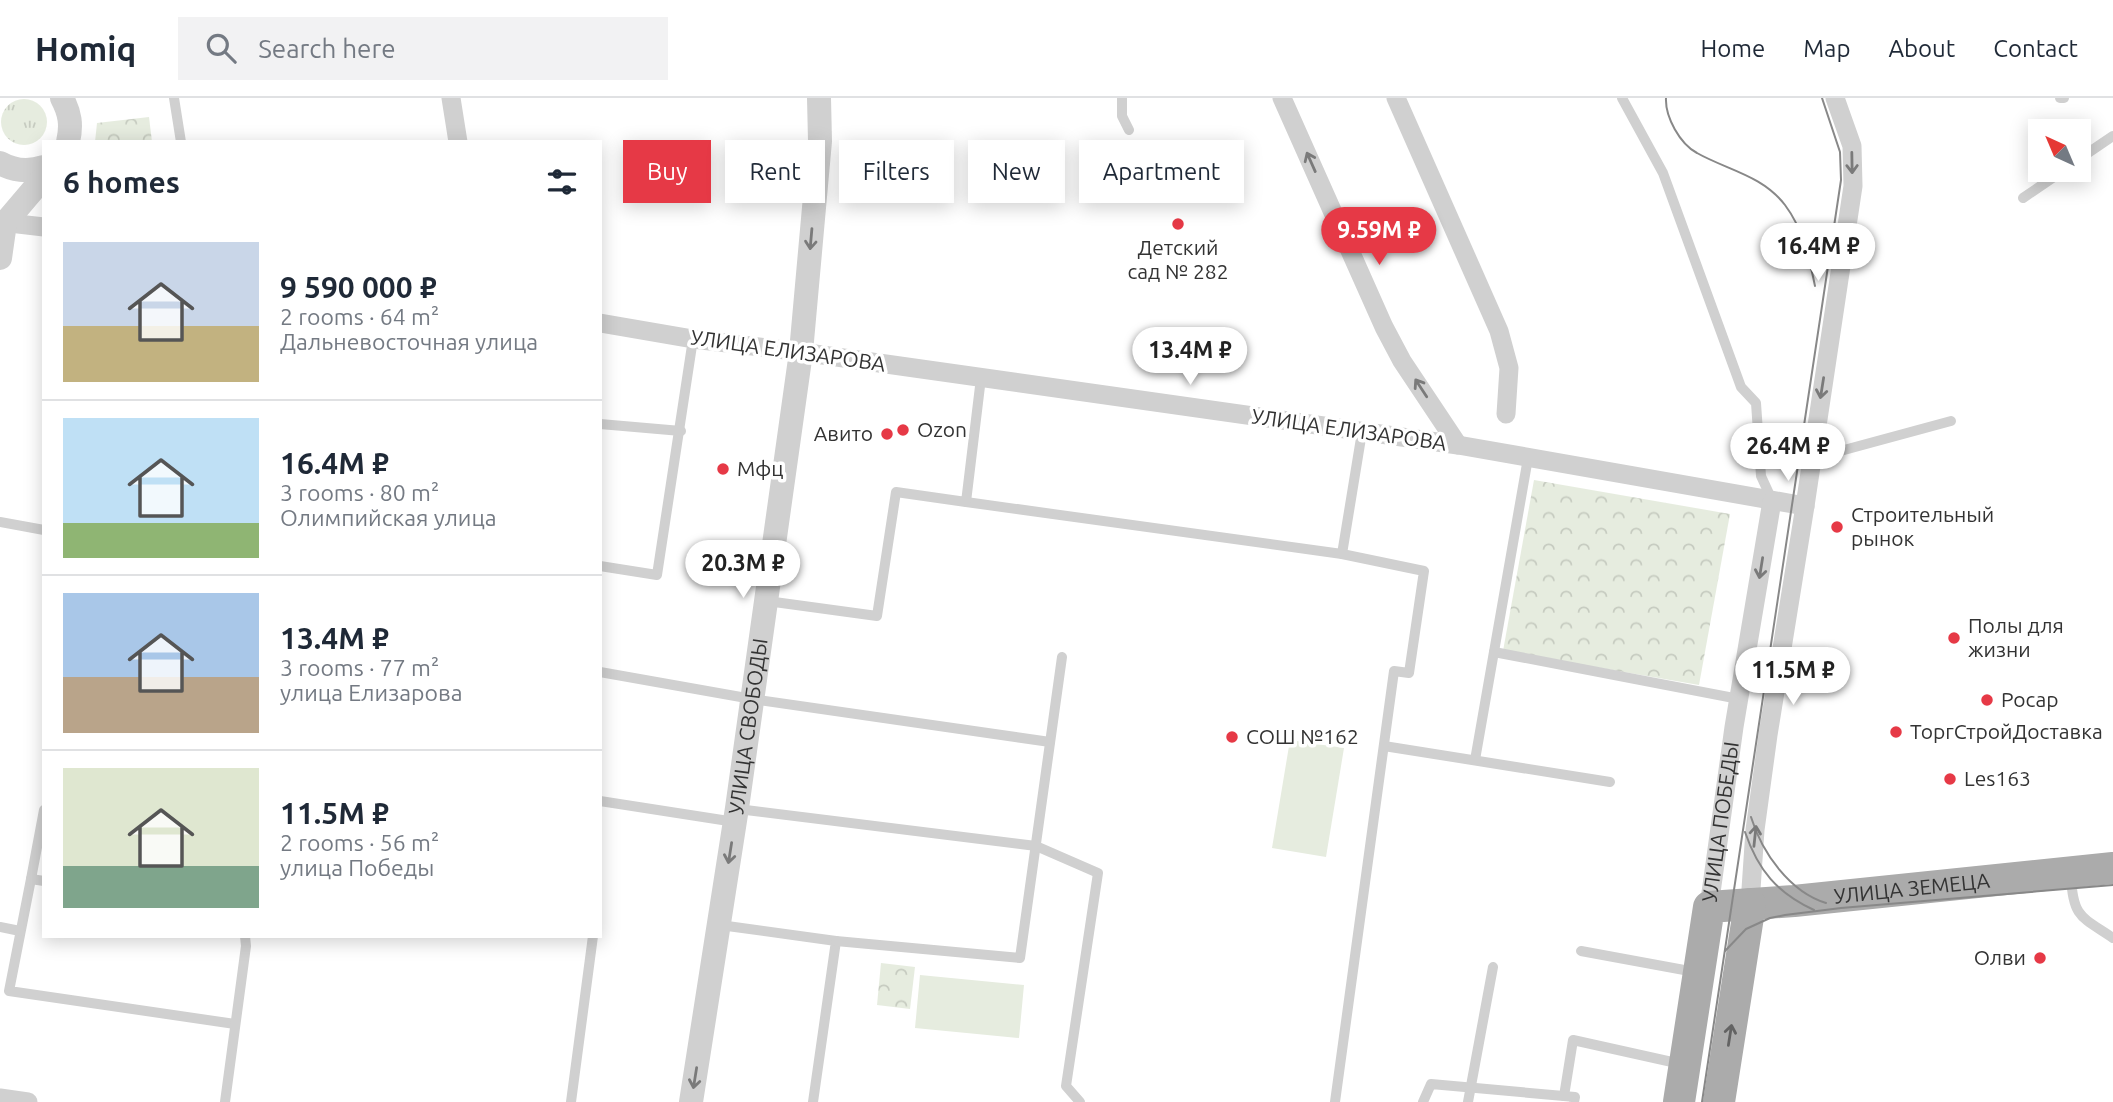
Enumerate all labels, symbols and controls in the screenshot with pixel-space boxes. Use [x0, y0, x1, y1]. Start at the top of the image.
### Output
search box [178, 17, 668, 80]
icon: search [202, 29, 240, 67]
text: Homiq [35, 30, 136, 67]
text: Search here [258, 34, 396, 63]
text: Home [1700, 35, 1765, 62]
text: Map [1803, 35, 1850, 62]
text: About [1888, 35, 1955, 62]
text: Contact [1993, 35, 2078, 62]
north arrow [2028, 119, 2091, 182]
map controls [2028, 119, 2091, 182]
chip: Buy [623, 140, 711, 203]
chip: Rent [725, 140, 825, 203]
chip: Filters [839, 140, 954, 203]
chip: New [968, 140, 1065, 203]
chip: Apartment [1079, 140, 1244, 203]
one-way arrow [1846, 151, 1859, 174]
one-way arrow [1304, 152, 1317, 173]
icon: filters [543, 163, 581, 201]
text: 6 homes [63, 165, 180, 199]
pin: 9.59M ₽ [1314, 208, 1444, 267]
marker: Детский сад № 282 [1170, 216, 1186, 232]
text: 9.59M ₽ [1337, 217, 1421, 242]
pin: 16.4M ₽ [1753, 223, 1883, 283]
one-way arrow [804, 228, 817, 250]
text: 16.4M ₽ [1776, 233, 1860, 258]
place label: Детский сад № 282 [1127, 235, 1229, 283]
icon: home [119, 270, 203, 354]
text: 9 590 000 ₽ [280, 270, 437, 304]
text: 2 rooms · 64 m² [280, 304, 439, 329]
street label: УЛИЦА ЕЛИЗАРОВА [689, 324, 887, 376]
pin: 13.4M ₽ [1125, 328, 1255, 387]
text: Дальневосточная улица [280, 329, 538, 354]
text: 13.4M ₽ [1148, 337, 1232, 362]
one-way arrow [1815, 377, 1828, 399]
one-way arrow [1413, 379, 1427, 399]
street label: УЛИЦА ЕЛИЗАРОВА [1250, 403, 1448, 455]
place label: Ozon [917, 417, 967, 441]
place label: Авито [814, 421, 873, 445]
marker: Ozon [895, 422, 911, 438]
pin: 26.4M ₽ [1723, 424, 1853, 483]
marker: Авито [879, 426, 895, 442]
text: 26.4M ₽ [1746, 433, 1830, 458]
icon: home [119, 446, 203, 530]
text: 16.4M ₽ [280, 446, 389, 480]
place label: Мфц [737, 456, 783, 480]
marker: Мфц [715, 461, 731, 477]
text: 3 rooms · 80 m² [280, 480, 439, 505]
place label: Строительный рынок [1851, 502, 1994, 550]
text: Олимпийская улица [280, 505, 497, 530]
marker: Строительный рынок [1829, 519, 1845, 535]
pin: 20.3M ₽ [678, 540, 808, 600]
text: 20.3M ₽ [701, 550, 785, 575]
one-way arrow [1754, 556, 1767, 579]
place label: Полы для жизни [1968, 613, 2064, 661]
icon: home [119, 621, 203, 705]
text: 13.4M ₽ [280, 621, 389, 655]
marker: Полы для жизни [1946, 630, 1962, 646]
street label: УЛИЦА СВОБОДЫ [723, 637, 772, 816]
pin: 11.5M ₽ [1728, 648, 1858, 707]
text: 3 rooms · 77 m² [280, 655, 439, 680]
text: 11.5M ₽ [1751, 657, 1835, 682]
text: улица Елизарова [280, 680, 462, 705]
place label: Росар [2001, 687, 2058, 711]
marker: Росар [1979, 692, 1995, 708]
place label: ТоргСтройДоставка [1910, 719, 2103, 743]
place label: СОШ №162 [1246, 724, 1359, 748]
marker: ТоргСтройДоставка [1888, 724, 1904, 740]
marker: СОШ №162 [1224, 729, 1240, 745]
street label: УЛИЦА ПОБЕДЫ [1697, 740, 1743, 903]
place label: Les163 [1964, 766, 2031, 790]
marker: Les163 [1942, 771, 1958, 787]
icon: home [119, 796, 203, 880]
text: 11.5M ₽ [280, 796, 389, 830]
one-way arrow [1749, 825, 1762, 848]
text: 2 rooms · 56 m² [280, 830, 439, 855]
one-way arrow [723, 841, 736, 864]
text: улица Победы [280, 855, 434, 880]
street label: УЛИЦА ЗЕМЕЦА [1833, 868, 1991, 908]
place label: Олви [1974, 945, 2026, 969]
marker: Олви [2032, 950, 2048, 966]
one-way arrow [1724, 1024, 1737, 1046]
one-way arrow [688, 1066, 701, 1089]

